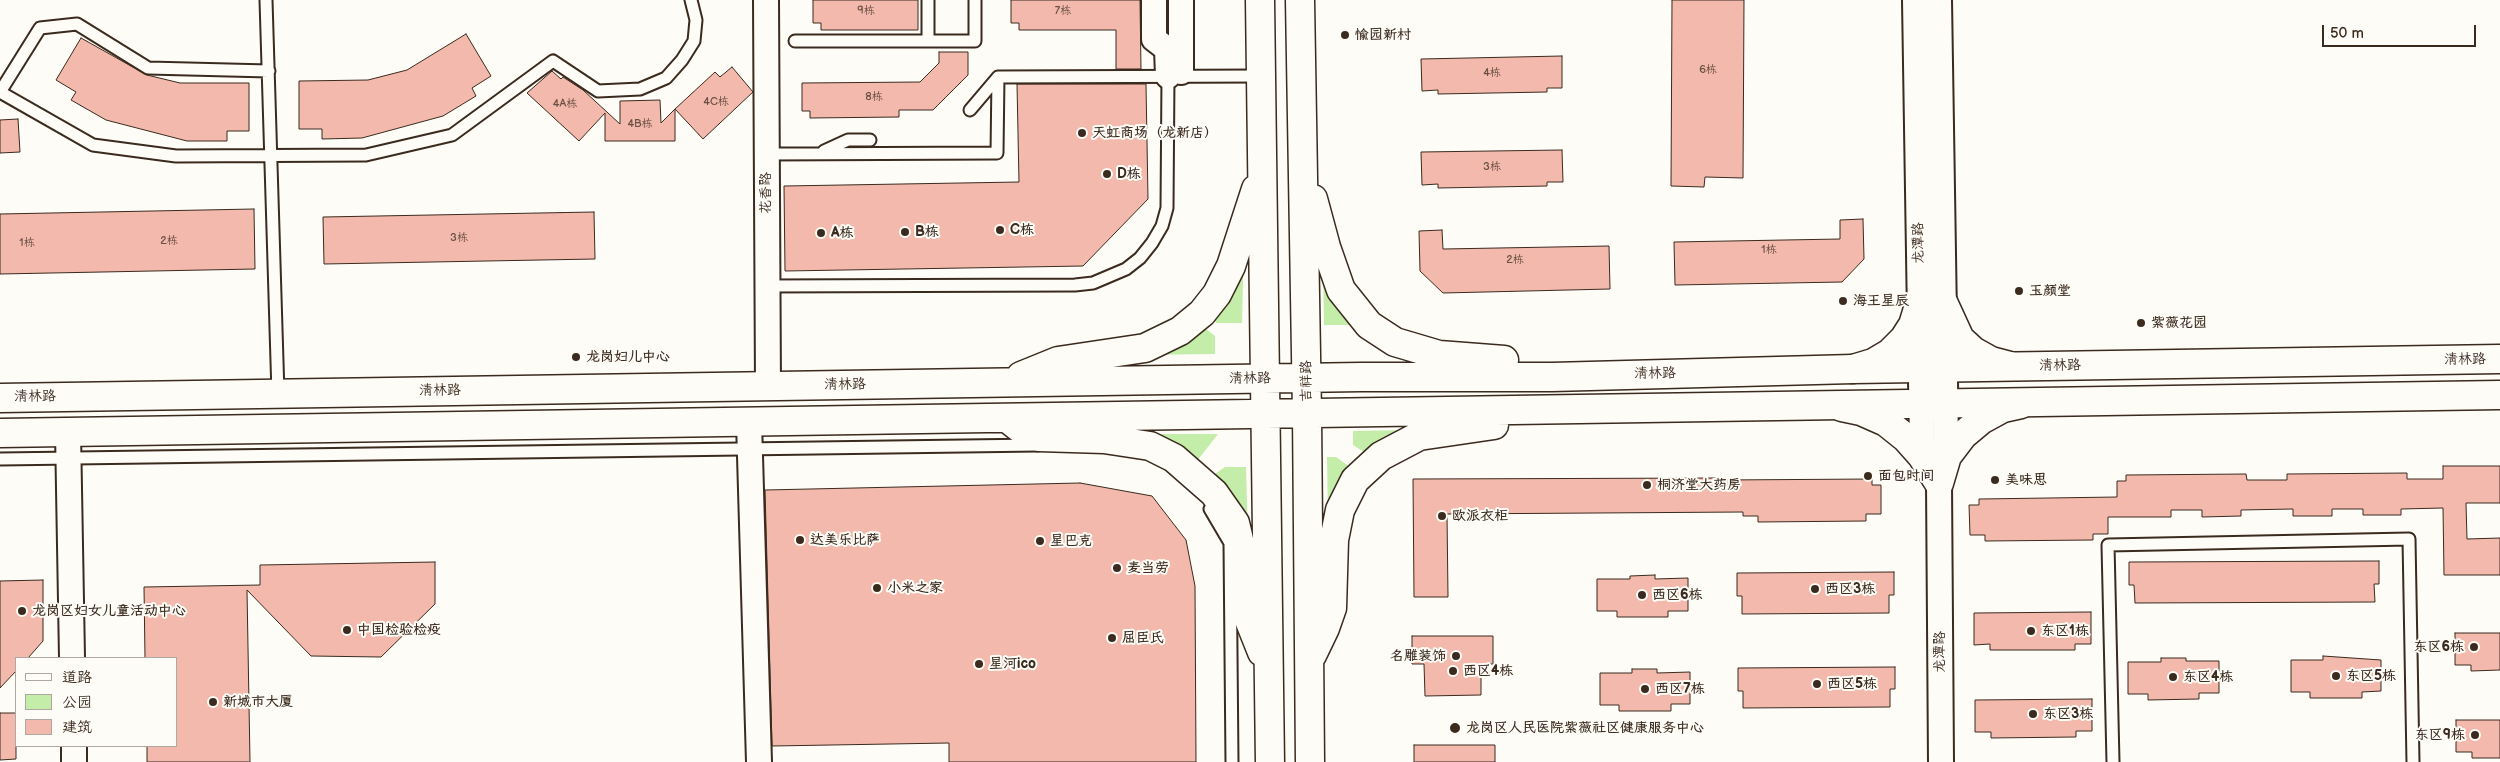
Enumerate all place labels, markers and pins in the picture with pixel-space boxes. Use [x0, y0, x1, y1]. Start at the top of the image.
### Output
place label: 愉园新村 [1355, 27, 1411, 43]
marker: 愉园新村 [1339, 29, 1351, 41]
place label: 天虹商场（龙新店） [1092, 125, 1218, 141]
marker: 天虹商场（龙新店） [1076, 127, 1088, 139]
place label: D栋 [1117, 166, 1141, 182]
marker: D栋 [1101, 168, 1113, 180]
place label: C栋 [1010, 222, 1034, 238]
place label: B栋 [915, 224, 939, 240]
marker: C栋 [994, 224, 1006, 236]
place label: A栋 [831, 225, 854, 241]
marker: B栋 [899, 226, 911, 238]
marker: A栋 [815, 227, 827, 239]
place label: 玉颜堂 [2029, 283, 2071, 299]
marker: 玉颜堂 [2013, 285, 2025, 297]
place label: 海王星辰 [1853, 293, 1909, 309]
marker: 海王星辰 [1837, 295, 1849, 307]
place label: 紫薇花园 [2151, 315, 2207, 331]
marker: 紫薇花园 [2135, 317, 2147, 329]
place label: 龙岗妇儿中心 [586, 349, 670, 365]
marker: 龙岗妇儿中心 [570, 351, 582, 363]
place label: 面包时间 [1878, 468, 1934, 484]
marker: 面包时间 [1862, 470, 1874, 482]
place label: 美味思 [2005, 472, 2047, 488]
marker: 美味思 [1989, 474, 2001, 486]
place label: 桐济堂大药房 [1657, 477, 1741, 493]
marker: 桐济堂大药房 [1641, 479, 1653, 491]
place label: 欧派衣柜 [1452, 508, 1508, 524]
marker: 欧派衣柜 [1436, 510, 1448, 522]
place label: 达美乐比萨 [810, 532, 880, 548]
place label: 星巴克 [1050, 533, 1092, 549]
marker: 达美乐比萨 [794, 534, 806, 546]
marker: 星巴克 [1034, 535, 1046, 547]
place label: 麦当劳 [1127, 560, 1169, 576]
marker: 麦当劳 [1111, 562, 1123, 574]
place label: 小米之家 [887, 580, 943, 596]
place label: 西区3栋 [1825, 581, 1875, 597]
marker: 小米之家 [871, 582, 883, 594]
marker: 西区3栋 [1809, 583, 1821, 595]
place label: 西区6栋 [1652, 587, 1702, 603]
marker: 西区6栋 [1636, 589, 1648, 601]
place label: 龙岗区妇女儿童活动中心 [32, 603, 186, 619]
marker: 龙岗区妇女儿童活动中心 [16, 605, 28, 617]
place label: 中国检验检疫 [357, 622, 441, 638]
place label: 东区1栋 [2041, 623, 2089, 639]
marker: 中国检验检疫 [341, 624, 353, 636]
marker: 东区1栋 [2025, 625, 2037, 637]
place label: 屈臣氏 [1122, 630, 1164, 646]
marker: 屈臣氏 [1106, 632, 1118, 644]
place label: 东区6栋 [2414, 639, 2464, 655]
marker: 东区6栋 [2468, 641, 2480, 653]
place label: 名雕装饰 [1390, 648, 1446, 664]
marker: 名雕装饰 [1450, 650, 1462, 662]
place label: 星河ico [989, 656, 1036, 672]
marker: 星河ico [973, 658, 985, 670]
place label: 西区4栋 [1463, 663, 1513, 679]
marker: 西区4栋 [1447, 665, 1459, 677]
place label: 东区5栋 [2346, 668, 2396, 684]
place label: 东区4栋 [2183, 669, 2233, 685]
marker: 东区5栋 [2330, 670, 2342, 682]
marker: 东区4栋 [2167, 671, 2179, 683]
place label: 西区5栋 [1827, 676, 1877, 692]
marker: 西区5栋 [1811, 678, 1823, 690]
place label: 西区7栋 [1655, 681, 1705, 697]
marker: 西区7栋 [1639, 683, 1651, 695]
place label: 新城市大厦 [223, 694, 293, 710]
marker: 新城市大厦 [207, 696, 219, 708]
place label: 东区3栋 [2043, 706, 2093, 722]
marker: 东区3栋 [2027, 708, 2039, 720]
place label: 龙岗区人民医院紫薇社区健康服务中心 [1466, 720, 1704, 736]
marker: 龙岗区人民医院紫薇社区健康服务中心 [1448, 721, 1462, 735]
place label: 东区9栋 [2415, 727, 2465, 743]
marker: 东区9栋 [2469, 729, 2481, 741]

